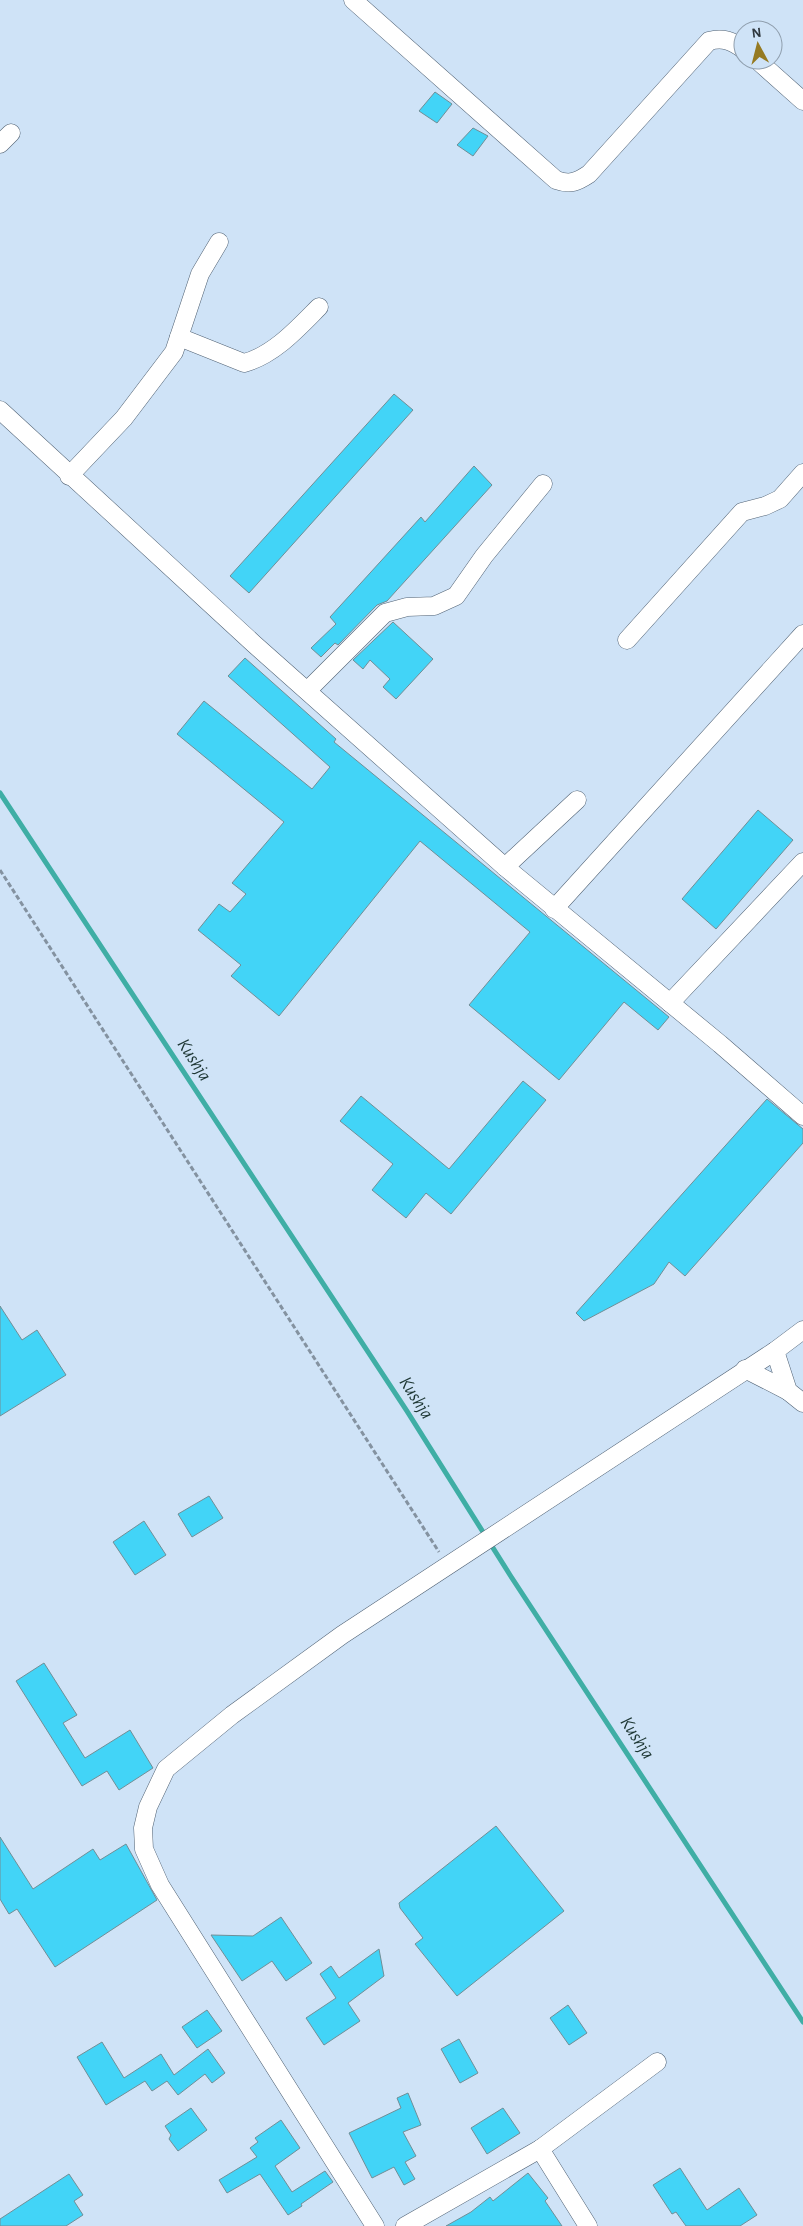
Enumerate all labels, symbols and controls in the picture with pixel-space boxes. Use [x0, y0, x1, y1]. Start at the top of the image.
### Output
north arrow [733, 20, 783, 70]
text: N [751, 26, 762, 41]
water label: Kushja [173, 1035, 215, 1085]
water label: Kushja [395, 1373, 437, 1423]
water label: Kushja [616, 1713, 658, 1763]

